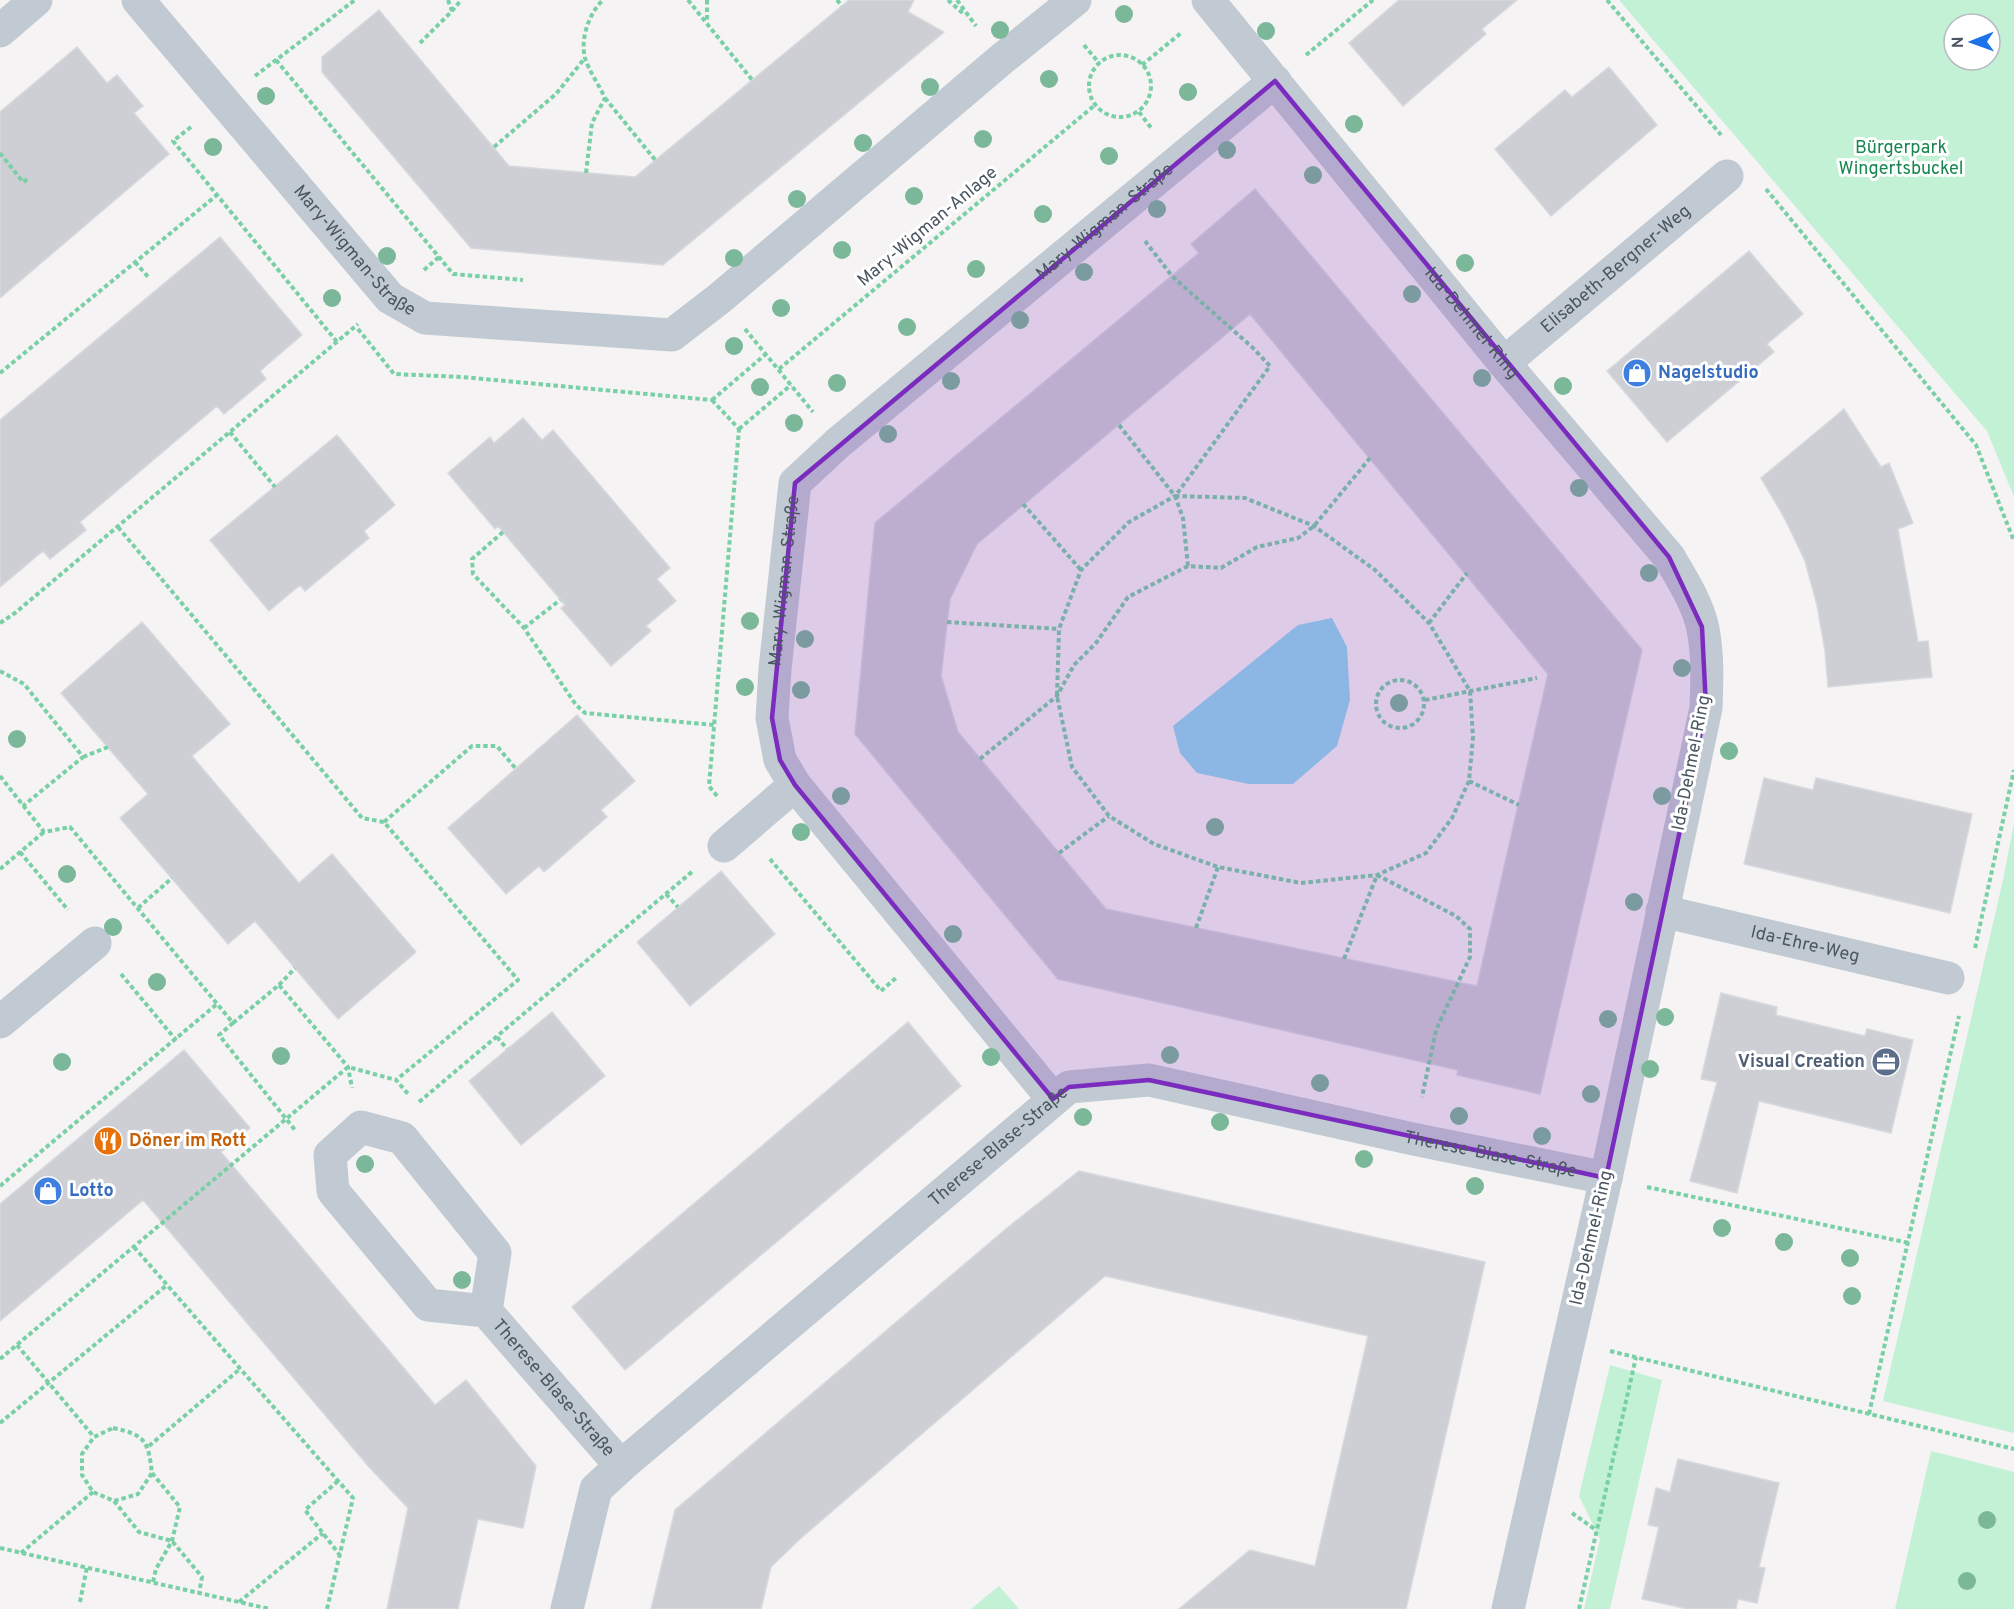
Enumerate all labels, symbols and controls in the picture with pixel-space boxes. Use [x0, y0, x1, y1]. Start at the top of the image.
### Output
north arrow [1942, 12, 2002, 72]
text: N [1949, 36, 1969, 48]
park label: Bürgerpark Wingertsbuckel [1839, 137, 1963, 181]
street label: Mary-Wigman-Straße [1032, 158, 1179, 285]
street label: Mary-Wigman-Anlage [853, 162, 1003, 292]
street label: Mary-Wigman-Straße [288, 180, 420, 322]
street label: Elisabeth-Bergner-Weg [1536, 200, 1696, 339]
street label: Ida-Dehmel-Ring [1419, 262, 1524, 384]
shop icon: Nagelstudio [1621, 357, 1653, 389]
place label: Nagelstudio [1658, 362, 1759, 385]
street label: Mary-Wigman-Straße [764, 494, 805, 668]
street label: Ida-Dehmel-Ring [1668, 693, 1716, 833]
street label: Ida-Ehre-Weg [1748, 921, 1862, 968]
office icon: Visual Creation [1870, 1046, 1902, 1078]
place label: Visual Creation [1738, 1051, 1865, 1074]
street label: Therese-Blase-Straße [924, 1081, 1073, 1212]
restaurant icon: Döner im Rott [92, 1125, 124, 1157]
street label: Therese-Blase-Straße [1402, 1126, 1579, 1183]
place label: Döner im Rott [129, 1130, 246, 1153]
street label: Ida-Dehmel-Ring [1565, 1168, 1619, 1308]
shop icon: Lotto [32, 1175, 64, 1207]
place label: Lotto [69, 1180, 114, 1203]
street label: Therese-Blase-Straße [487, 1314, 620, 1462]

